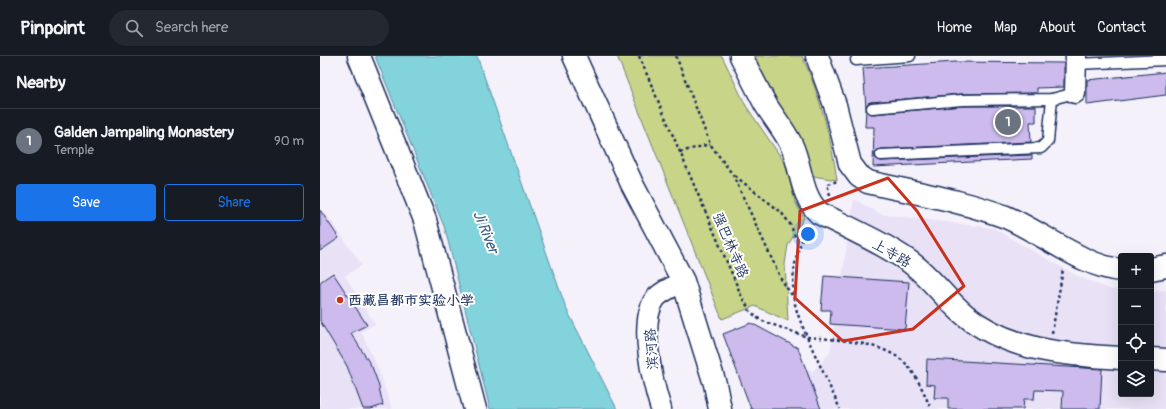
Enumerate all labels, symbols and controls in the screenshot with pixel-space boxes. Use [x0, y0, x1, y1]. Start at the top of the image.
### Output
search box [109, 10, 389, 46]
text: Pinpoint [20, 16, 85, 40]
icon: search [123, 17, 145, 39]
text: Search here [155, 18, 228, 37]
text: Home [937, 19, 972, 36]
text: Map [994, 19, 1017, 36]
text: About [1039, 19, 1075, 36]
text: Contact [1097, 19, 1146, 36]
text: Nearby [16, 72, 65, 93]
pin: 1 [995, 107, 1021, 137]
text: Galden Jampaling Monastery [54, 123, 234, 142]
text: 1 [26, 133, 32, 149]
text: 90 m [274, 133, 304, 149]
text: Temple [54, 142, 94, 158]
button: Save [16, 184, 156, 221]
button: Share [164, 184, 304, 221]
water label: Ji River [468, 208, 503, 258]
street label: 强巴林寺路 [709, 210, 752, 281]
your location [798, 224, 818, 244]
street label: 上寺路 [869, 236, 914, 271]
map controls [1118, 253, 1154, 397]
button: + [1118, 253, 1154, 289]
button: − [1118, 289, 1154, 325]
place label: 西藏昌都市实验小学 [348, 292, 474, 309]
marker: 西藏昌都市实验小学 [335, 295, 345, 305]
button: locate [1118, 325, 1154, 361]
street label: 滨河路 [642, 327, 661, 371]
button: layers [1118, 361, 1154, 397]

